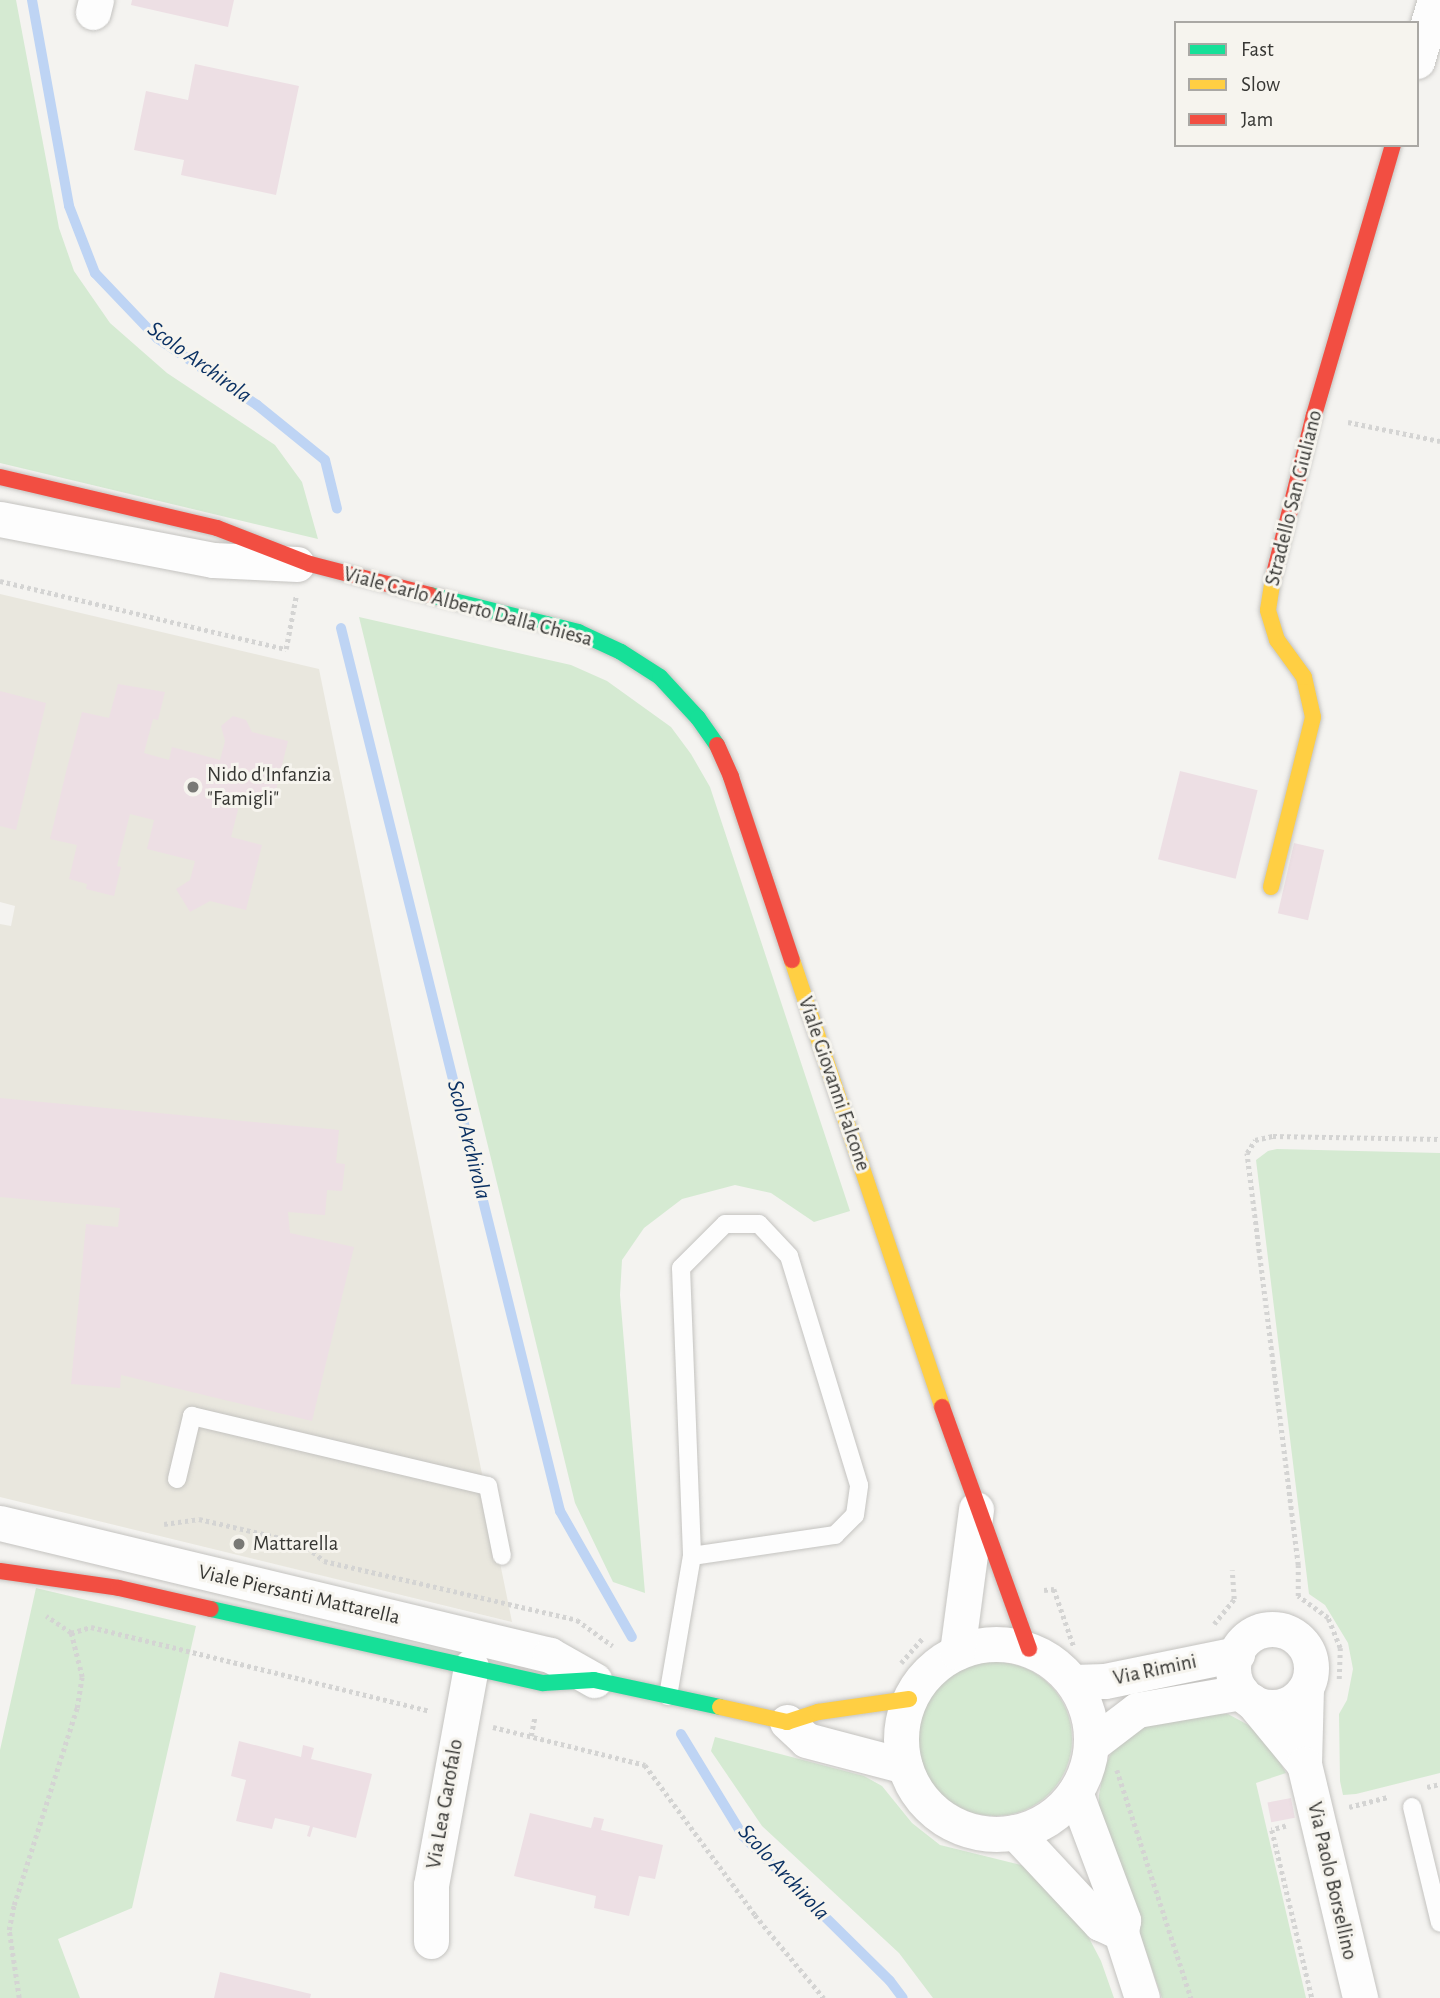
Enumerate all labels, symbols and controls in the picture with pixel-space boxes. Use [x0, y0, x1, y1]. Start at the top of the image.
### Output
legend [1174, 21, 1419, 147]
text: Fast [1241, 39, 1274, 60]
text: Slow [1241, 74, 1280, 95]
text: Jam [1241, 109, 1273, 130]
water label: Scolo Archirola [142, 316, 256, 410]
street label: Stradello San Giuliano [1260, 408, 1328, 588]
street label: Viale Carlo Alberto Dalla Chiesa [341, 562, 595, 652]
place label: Nido d'Infanzia "Famigli" [207, 762, 331, 812]
marker: Nido d'Infanzia "Famigli" [185, 779, 201, 795]
street label: Viale Giovanni Falcone [792, 993, 876, 1175]
water label: Scolo Archirola [440, 1078, 496, 1202]
place label: Mattarella [253, 1531, 338, 1557]
marker: Mattarella [231, 1536, 247, 1552]
street label: Viale Piersanti Mattarella [196, 1560, 402, 1630]
street label: Via Rimini [1111, 1649, 1199, 1691]
street label: Via Lea Garofalo [421, 1737, 469, 1871]
street label: Via Paolo Borsellino [1302, 1800, 1362, 1962]
water label: Scolo Archirola [731, 1819, 835, 1927]

